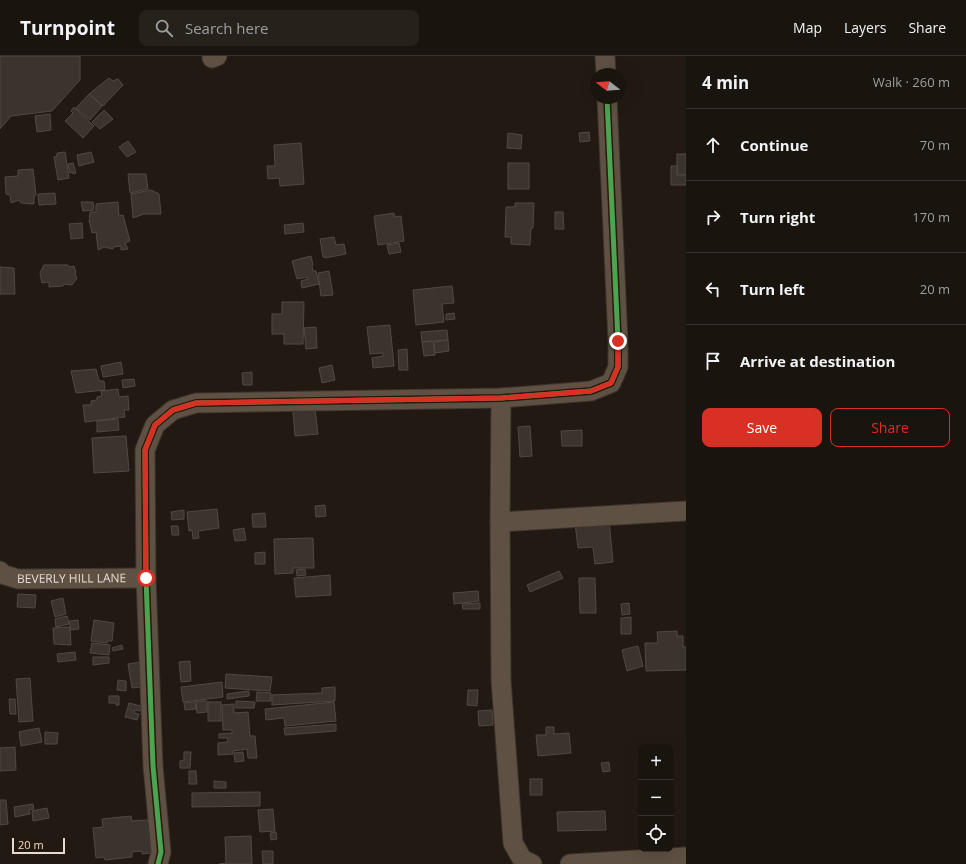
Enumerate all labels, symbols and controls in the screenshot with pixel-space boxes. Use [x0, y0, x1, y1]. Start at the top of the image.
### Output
search box [139, 10, 419, 46]
text: Turnpoint [20, 15, 115, 41]
icon: search [153, 17, 175, 39]
text: Search here [185, 18, 269, 38]
text: Map [793, 18, 822, 37]
text: Layers [844, 18, 886, 37]
text: Share [908, 18, 946, 37]
north arrow [590, 68, 626, 104]
text: 4 min [702, 71, 749, 94]
text: Walk · 260 m [873, 73, 950, 91]
icon: ahead [702, 134, 724, 156]
text: Continue [740, 135, 808, 155]
text: 70 m [920, 136, 950, 154]
icon: right [702, 206, 724, 228]
text: Turn right [740, 207, 815, 227]
text: 170 m [912, 208, 950, 226]
icon: left [702, 278, 724, 300]
text: Turn left [740, 279, 805, 299]
text: 20 m [920, 280, 950, 298]
route end [609, 332, 627, 350]
icon: arrive [702, 350, 724, 372]
text: Arrive at destination [740, 351, 895, 371]
button: Save [702, 408, 822, 447]
button: Share [830, 408, 950, 447]
street label: BEVERLY HILL LANE [17, 569, 126, 587]
route start [137, 569, 155, 587]
map controls [638, 744, 674, 852]
button: + [638, 744, 674, 780]
button: − [638, 780, 674, 816]
button: locate [638, 816, 674, 852]
scale bar [12, 836, 65, 855]
text: 20 m [18, 837, 44, 852]

